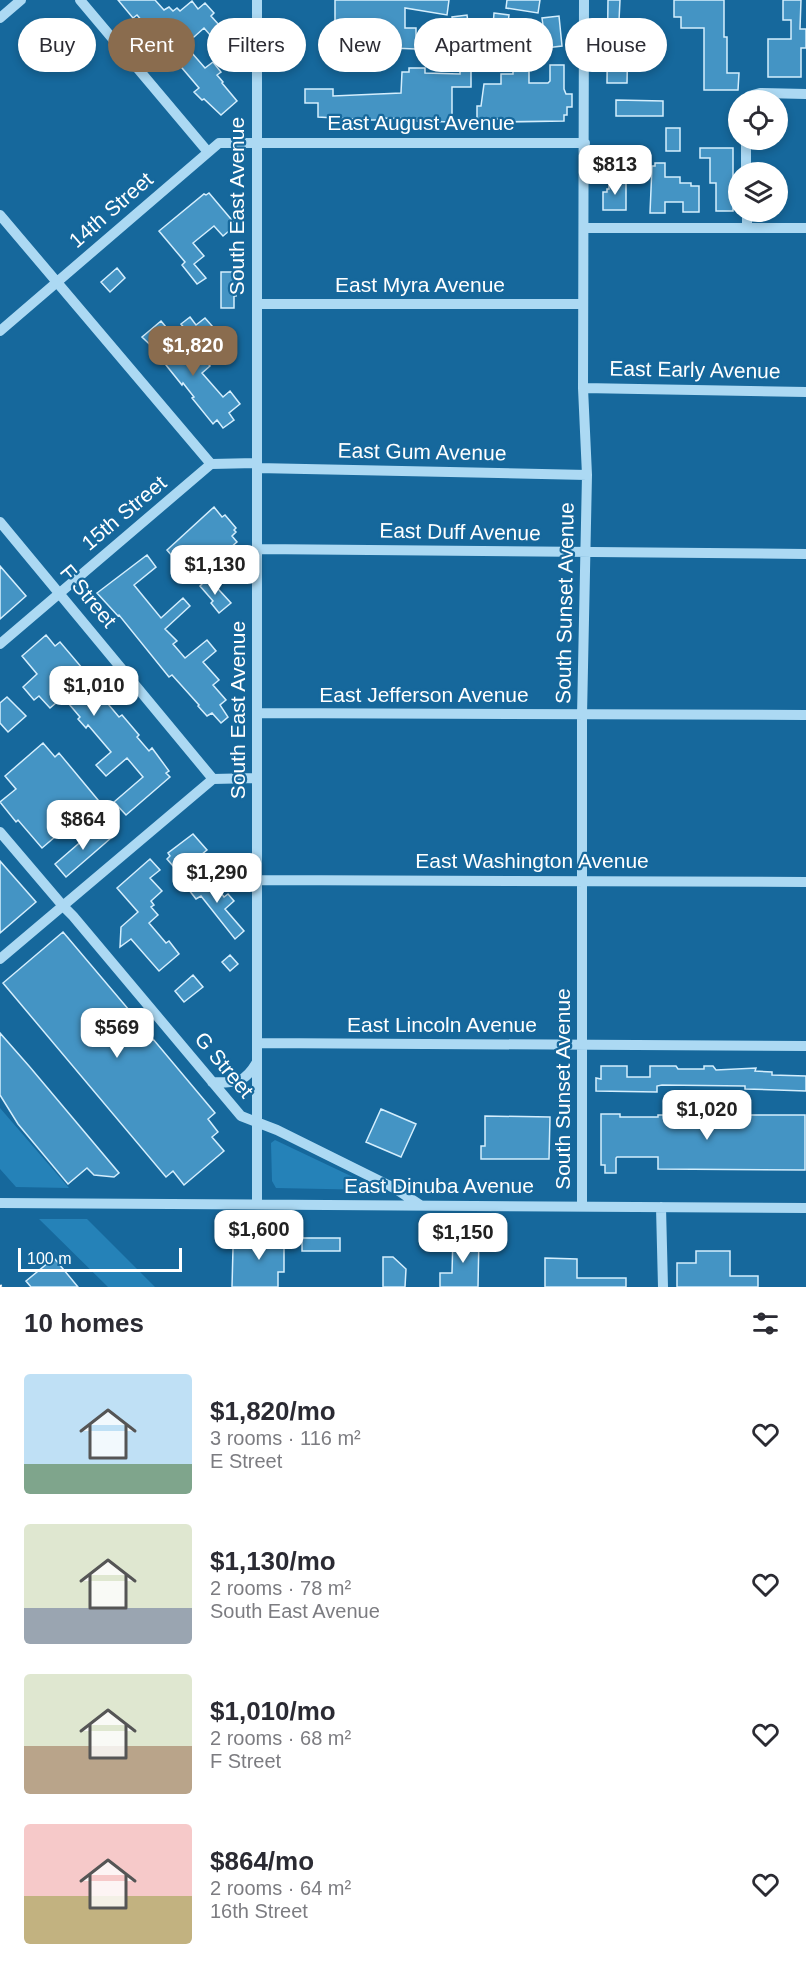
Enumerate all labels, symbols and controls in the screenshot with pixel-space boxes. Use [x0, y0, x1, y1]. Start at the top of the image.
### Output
chip: Buy [18, 18, 96, 72]
chip: Rent [108, 18, 195, 72]
chip: Filters [207, 18, 306, 72]
chip: New [318, 18, 402, 72]
chip: Apartment [414, 18, 553, 72]
chip: House [565, 18, 667, 72]
map controls [728, 90, 788, 222]
button: locate [728, 90, 788, 150]
street label: East August Avenue [327, 111, 515, 134]
street label: South East Avenue [225, 117, 248, 295]
pin: $813 [579, 145, 651, 196]
text: $813 [593, 153, 637, 175]
button: layers [728, 162, 788, 222]
street label: 14th Street [64, 167, 157, 252]
street label: East Myra Avenue [335, 273, 505, 296]
pin: $1,820 [144, 326, 242, 377]
text: $1,820 [162, 334, 224, 356]
street label: East Early Avenue [609, 357, 781, 382]
street label: East Gum Avenue [337, 439, 507, 464]
street label: 15th Street [77, 471, 171, 554]
street label: South Sunset Avenue [551, 502, 578, 704]
street label: East Duff Avenue [379, 519, 541, 544]
pin: $1,130 [166, 545, 264, 596]
text: $1,130 [184, 553, 246, 575]
street label: F Street [56, 560, 121, 632]
street label: South East Avenue [226, 621, 249, 799]
pin: $1,010 [45, 666, 143, 717]
text: $1,010 [63, 674, 125, 696]
street label: East Jefferson Avenue [319, 683, 529, 706]
pin: $864 [47, 800, 119, 851]
text: $864 [61, 808, 105, 830]
street label: East Washington Avenue [415, 849, 649, 872]
pin: $1,290 [168, 853, 266, 904]
text: $1,290 [186, 861, 248, 883]
street label: South Sunset Avenue [551, 988, 574, 1190]
pin: $569 [81, 1008, 153, 1059]
street label: East Lincoln Avenue [347, 1013, 537, 1036]
text: $569 [95, 1016, 139, 1038]
street label: G Street [190, 1027, 258, 1102]
pin: $1,020 [658, 1090, 756, 1141]
text: $1,020 [676, 1098, 738, 1120]
street label: East Dinuba Avenue [344, 1174, 534, 1197]
pin: $1,600 [210, 1210, 308, 1261]
pin: $1,150 [414, 1213, 512, 1264]
text: $1,600 [228, 1218, 290, 1240]
text: $1,150 [432, 1221, 494, 1243]
scale bar [18, 1245, 182, 1272]
text: 100 m [27, 1250, 71, 1267]
icon: filters [749, 1307, 782, 1340]
text: 10 homes [24, 1308, 144, 1338]
text: $1,820/mo [210, 1396, 336, 1426]
icon: home [72, 1398, 144, 1470]
icon: heart [749, 1418, 782, 1451]
text: 3 rooms · 116 m² [210, 1427, 361, 1449]
text: E Street [210, 1450, 282, 1472]
text: $1,130/mo [210, 1546, 336, 1576]
icon: home [72, 1548, 144, 1620]
icon: heart [749, 1568, 782, 1601]
text: 2 rooms · 78 m² [210, 1577, 351, 1599]
text: South East Avenue [210, 1600, 380, 1622]
text: $1,010/mo [210, 1696, 336, 1726]
icon: home [72, 1698, 144, 1770]
icon: heart [749, 1718, 782, 1751]
text: 2 rooms · 68 m² [210, 1727, 351, 1749]
text: F Street [210, 1750, 281, 1772]
text: $864/mo [210, 1846, 314, 1876]
icon: home [72, 1848, 144, 1920]
icon: heart [749, 1868, 782, 1901]
text: 2 rooms · 64 m² [210, 1877, 351, 1899]
text: 16th Street [210, 1900, 308, 1922]

